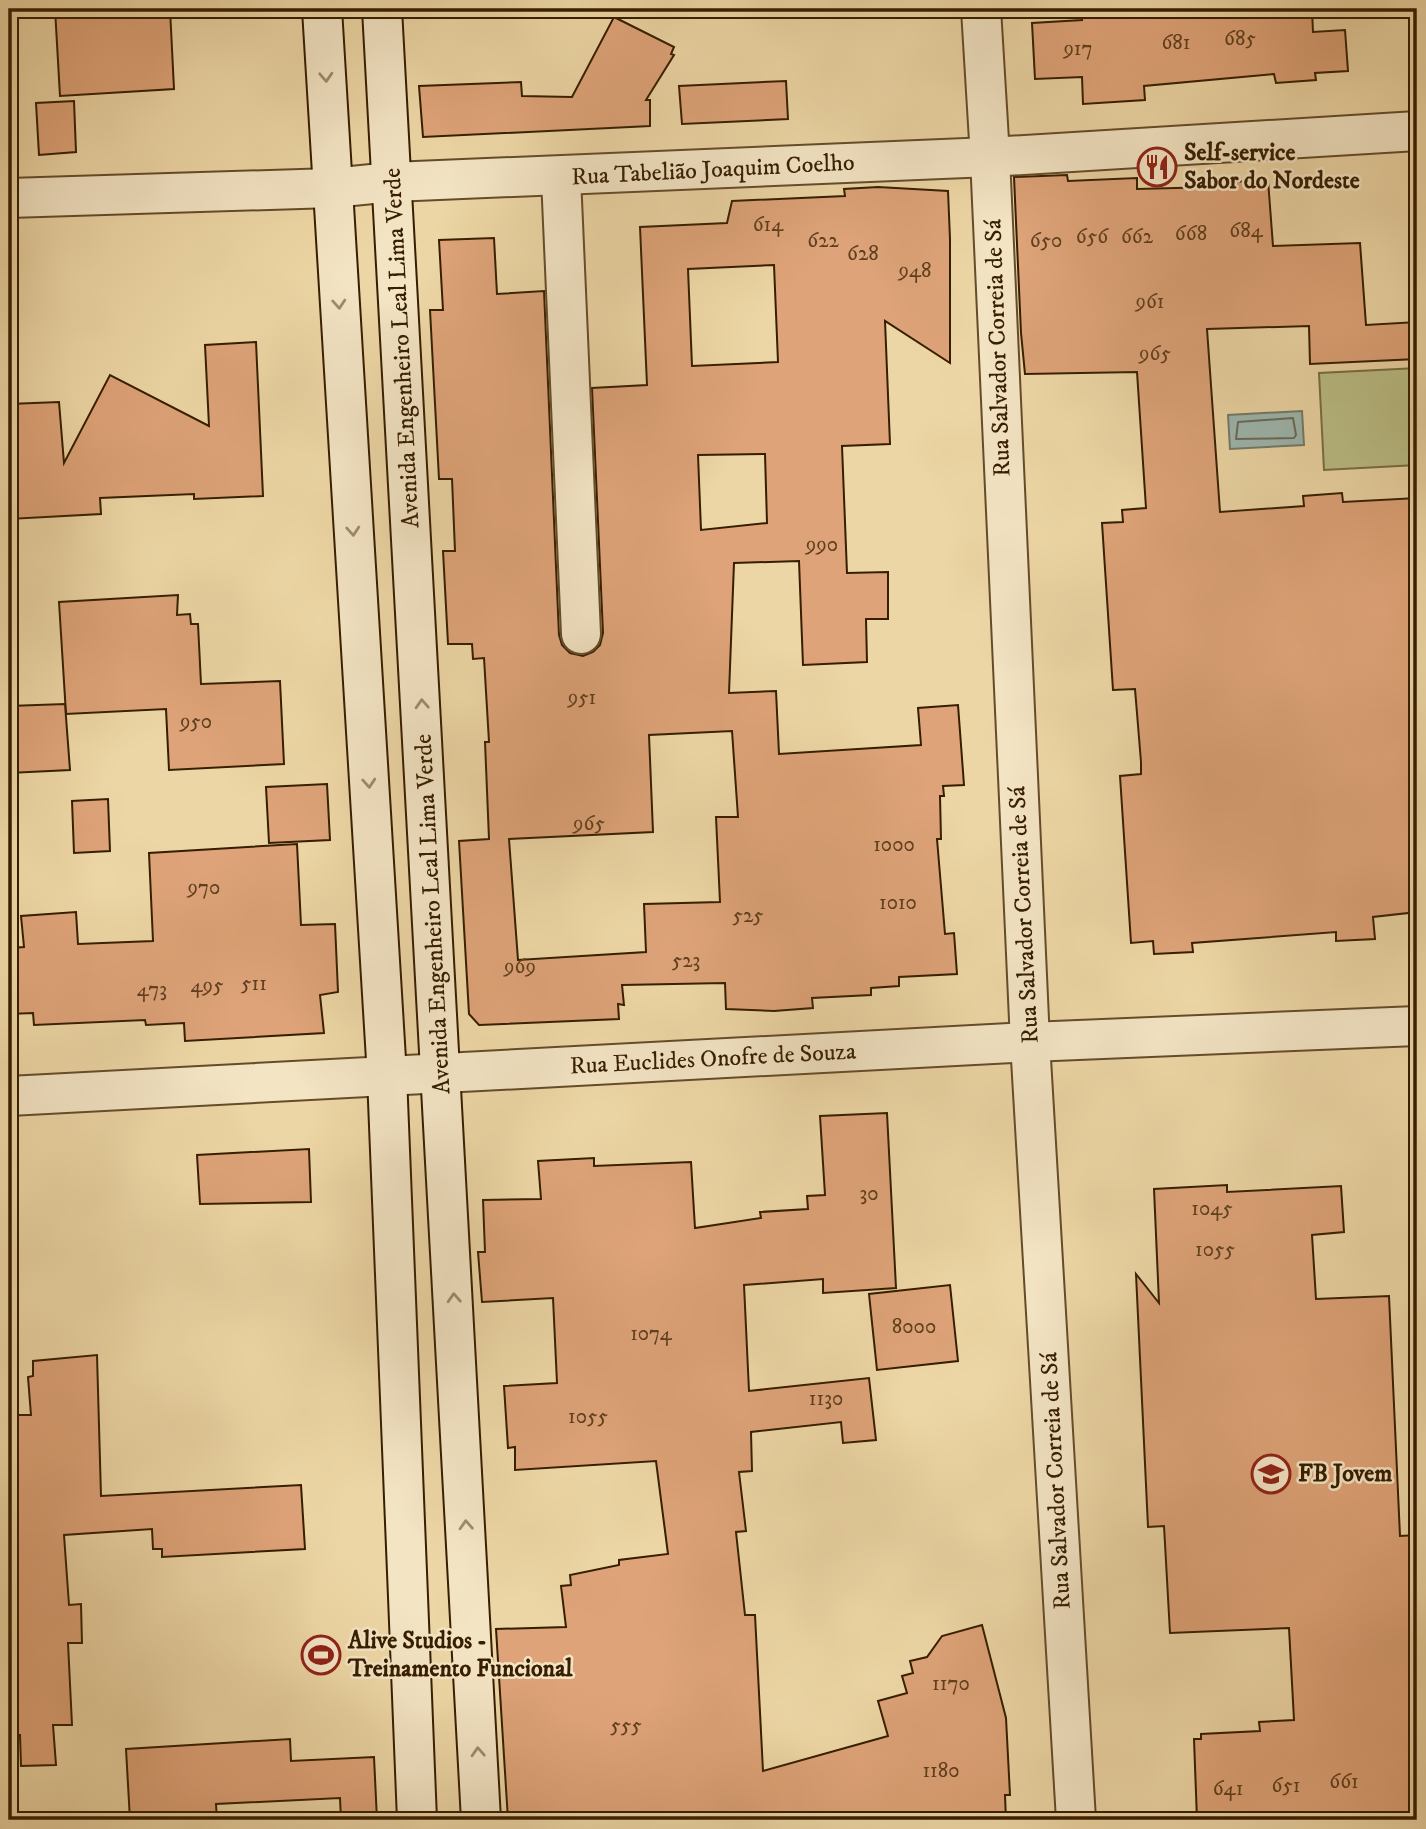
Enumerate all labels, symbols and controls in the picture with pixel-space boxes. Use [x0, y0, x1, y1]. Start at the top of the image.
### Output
house number: 685 [1224, 26, 1256, 52]
house number: 681 [1161, 30, 1191, 56]
house number: 917 [1062, 36, 1093, 62]
one-way arrow [318, 72, 333, 83]
place label: Self-service Sabor do Nordeste [1184, 138, 1360, 196]
restaurant icon: Self-service Sabor do Nordeste [1136, 146, 1178, 188]
street label: Rua Tabelião Joaquim Coelho [571, 148, 855, 192]
street label: Avenida Engenheiro Leal Lima Verde [378, 167, 426, 529]
house number: 614 [753, 212, 784, 238]
street label: Rua Salvador Correia de Sá [978, 218, 1017, 477]
house number: 684 [1229, 218, 1264, 244]
house number: 668 [1175, 221, 1207, 247]
house number: 656 [1076, 224, 1109, 250]
house number: 662 [1121, 224, 1154, 250]
house number: 622 [807, 228, 839, 254]
house number: 650 [1030, 228, 1062, 254]
house number: 628 [847, 241, 879, 267]
house number: 948 [897, 258, 932, 284]
house number: 961 [1134, 289, 1165, 315]
one-way arrow [331, 299, 346, 310]
house number: 965 [1138, 341, 1171, 367]
one-way arrow [345, 526, 360, 537]
house number: 990 [805, 532, 838, 558]
house number: 951 [567, 685, 596, 711]
one-way arrow [414, 698, 429, 709]
house number: 950 [179, 709, 212, 735]
street label: Avenida Engenheiro Leal Lima Verde [409, 733, 457, 1095]
one-way arrow [361, 777, 376, 788]
street label: Rua Salvador Correia de Sá [1002, 785, 1046, 1045]
house number: 965 [572, 811, 605, 837]
house number: 1000 [873, 832, 915, 858]
house number: 970 [187, 875, 220, 901]
house number: 1010 [879, 890, 917, 916]
house number: 525 [732, 903, 764, 929]
house number: 523 [672, 948, 700, 974]
house number: 969 [503, 954, 536, 980]
house number: 511 [241, 971, 267, 997]
house number: 495 [190, 973, 224, 999]
house number: 473 [137, 977, 167, 1003]
street label: Rua Euclides Onofre de Souza [569, 1036, 858, 1081]
house number: 30 [859, 1181, 879, 1207]
house number: 1045 [1191, 1196, 1233, 1222]
house number: 1055 [1195, 1237, 1235, 1263]
one-way arrow [447, 1292, 462, 1303]
house number: 8000 [892, 1314, 936, 1340]
house number: 1074 [630, 1321, 673, 1347]
street label: Rua Salvador Correia de Sá [1034, 1351, 1078, 1611]
house number: 1130 [809, 1386, 843, 1412]
house number: 1055 [568, 1404, 608, 1430]
school or university icon: FB Jovem [1250, 1453, 1292, 1495]
place label: FB Jovem [1298, 1459, 1392, 1489]
one-way arrow [458, 1519, 473, 1530]
place label: Alive Studios - Treinamento Funcional [347, 1626, 573, 1684]
sports icon: Alive Studios - Treinamento Funcional [300, 1634, 342, 1676]
house number: 1170 [932, 1671, 970, 1697]
house number: 555 [610, 1713, 642, 1739]
one-way arrow [470, 1746, 485, 1757]
house number: 1180 [922, 1758, 960, 1784]
house number: 661 [1329, 1769, 1359, 1795]
house number: 651 [1271, 1773, 1301, 1799]
house number: 641 [1213, 1776, 1243, 1802]

